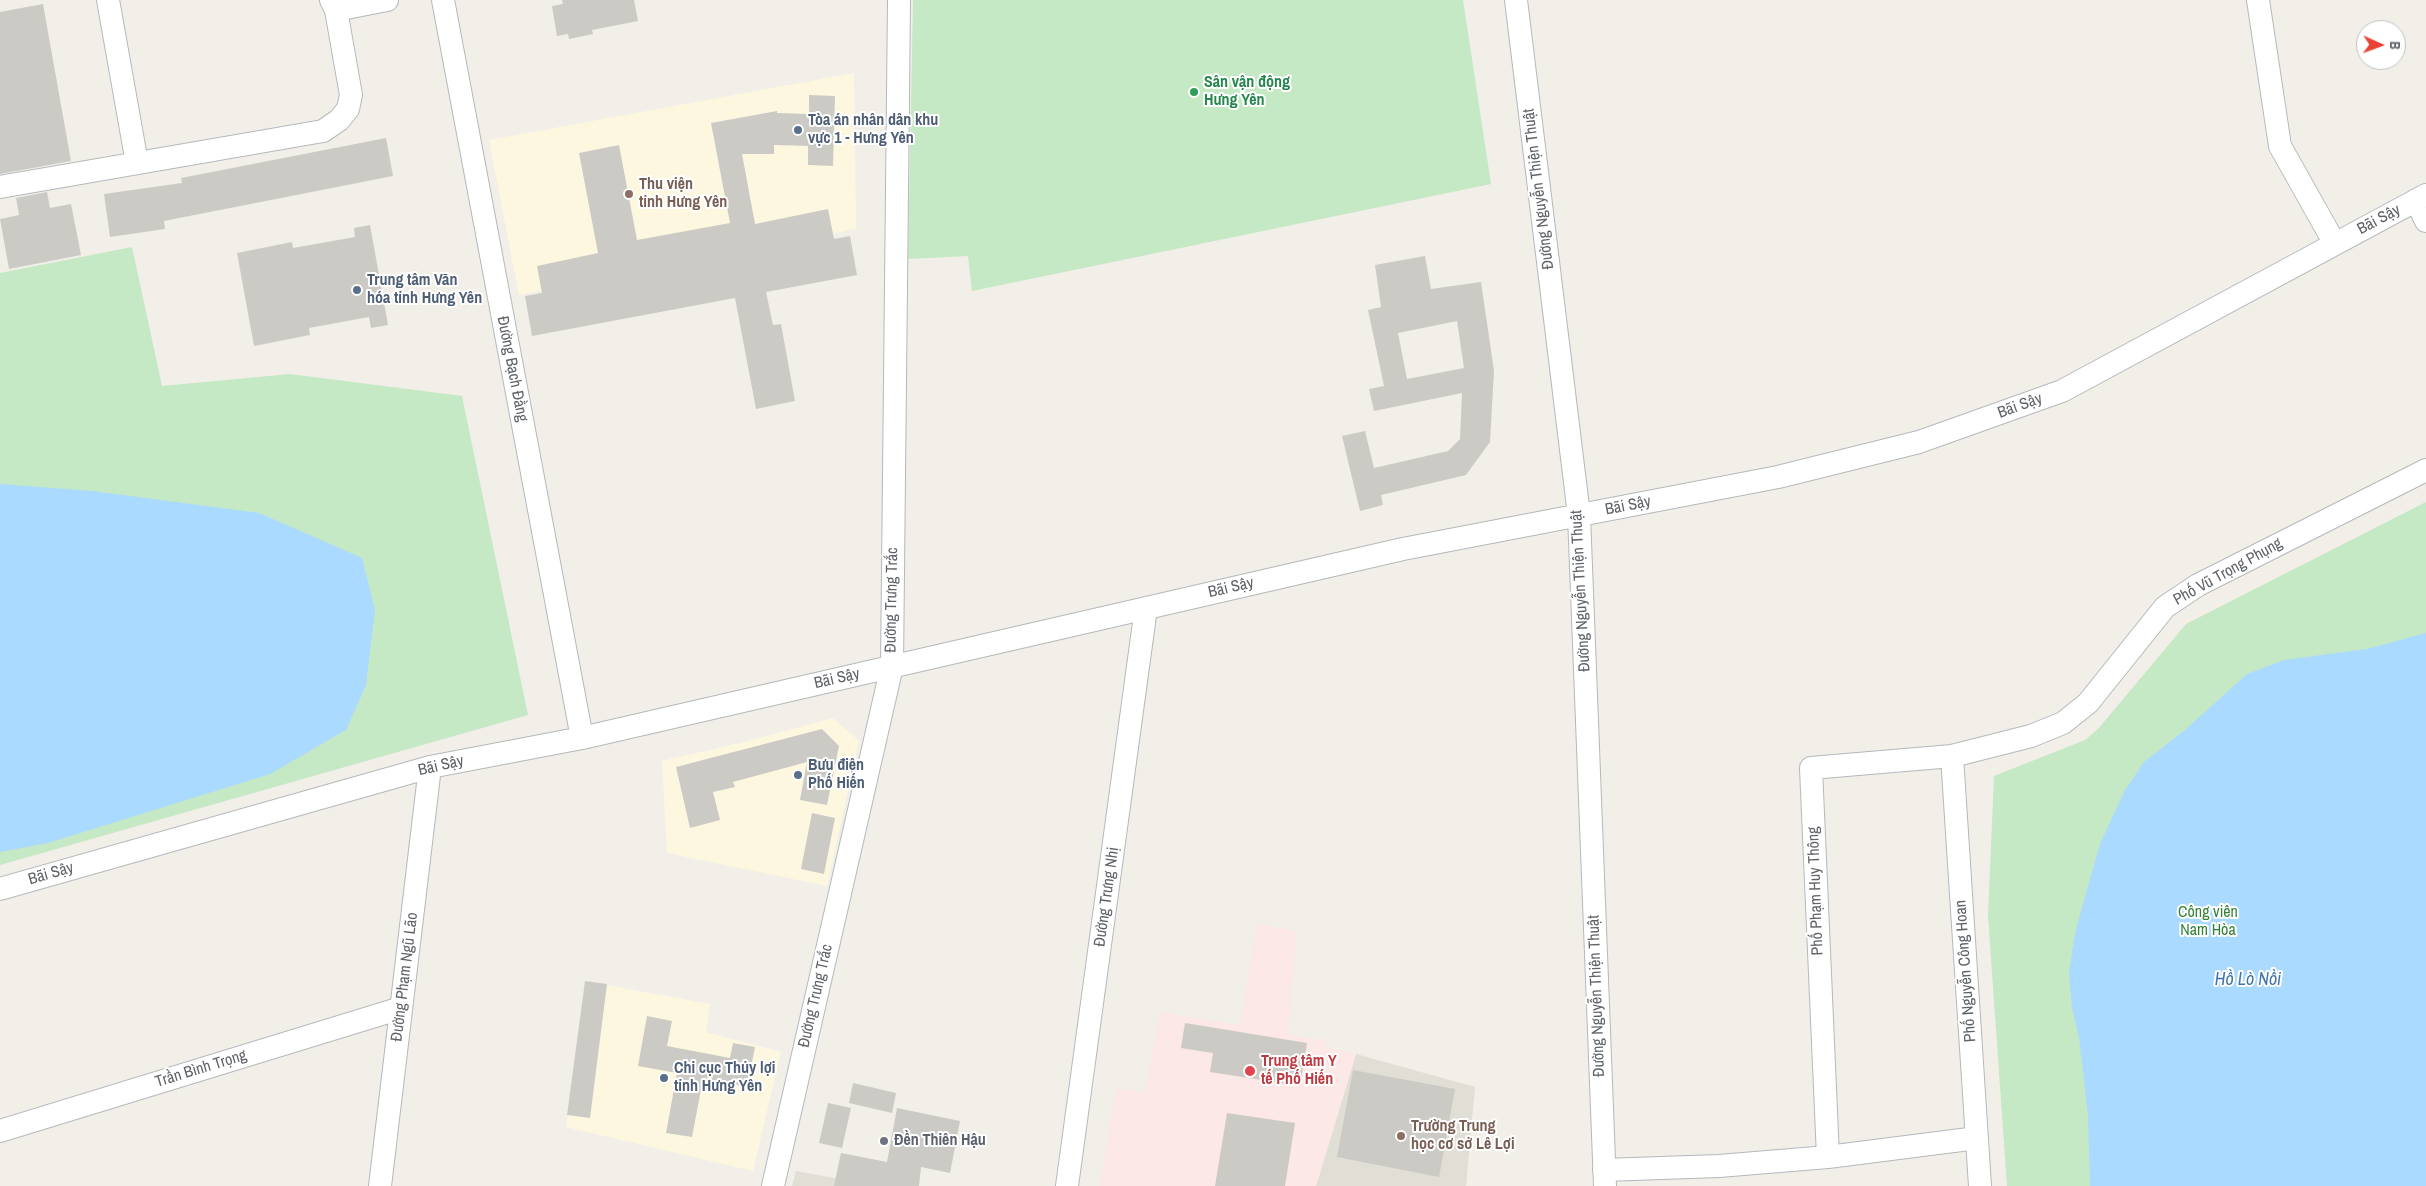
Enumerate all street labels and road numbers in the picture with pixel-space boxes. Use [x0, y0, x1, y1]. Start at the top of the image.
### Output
street label: Đường Nguyễn Thiện Thuật [1520, 107, 1558, 271]
street label: Bãi Sậy [2354, 201, 2404, 239]
street label: Đường Bạch Đằng [492, 315, 532, 423]
street label: Bãi Sậy [1995, 389, 2045, 423]
street label: Bãi Sậy [1604, 492, 1652, 520]
street label: Đường Nguyễn Thiện Thuật [1567, 510, 1595, 672]
street label: Phố Vũ Trọng Phụng [2170, 534, 2286, 610]
street label: Đường Trưng Trắc [881, 547, 903, 653]
street label: Bãi Sậy [1206, 573, 1256, 603]
street label: Bãi Sậy [812, 664, 862, 694]
street label: Bãi Sậy [416, 751, 466, 781]
street label: Phố Phạm Huy Thông [1804, 826, 1828, 956]
street label: Đường Trưng Nhị [1091, 846, 1123, 948]
street label: Bãi Sậy [26, 858, 76, 890]
street label: Phố Nguyễn Công Hoan [1951, 899, 1981, 1043]
street label: Đường Phạm Ngũ Lão [388, 911, 422, 1043]
street label: Đường Nguyễn Thiện Thuật [1585, 915, 1609, 1077]
street label: Đường Trưng Trắc [795, 942, 837, 1050]
street label: Trần Bình Trọng [153, 1046, 249, 1092]

